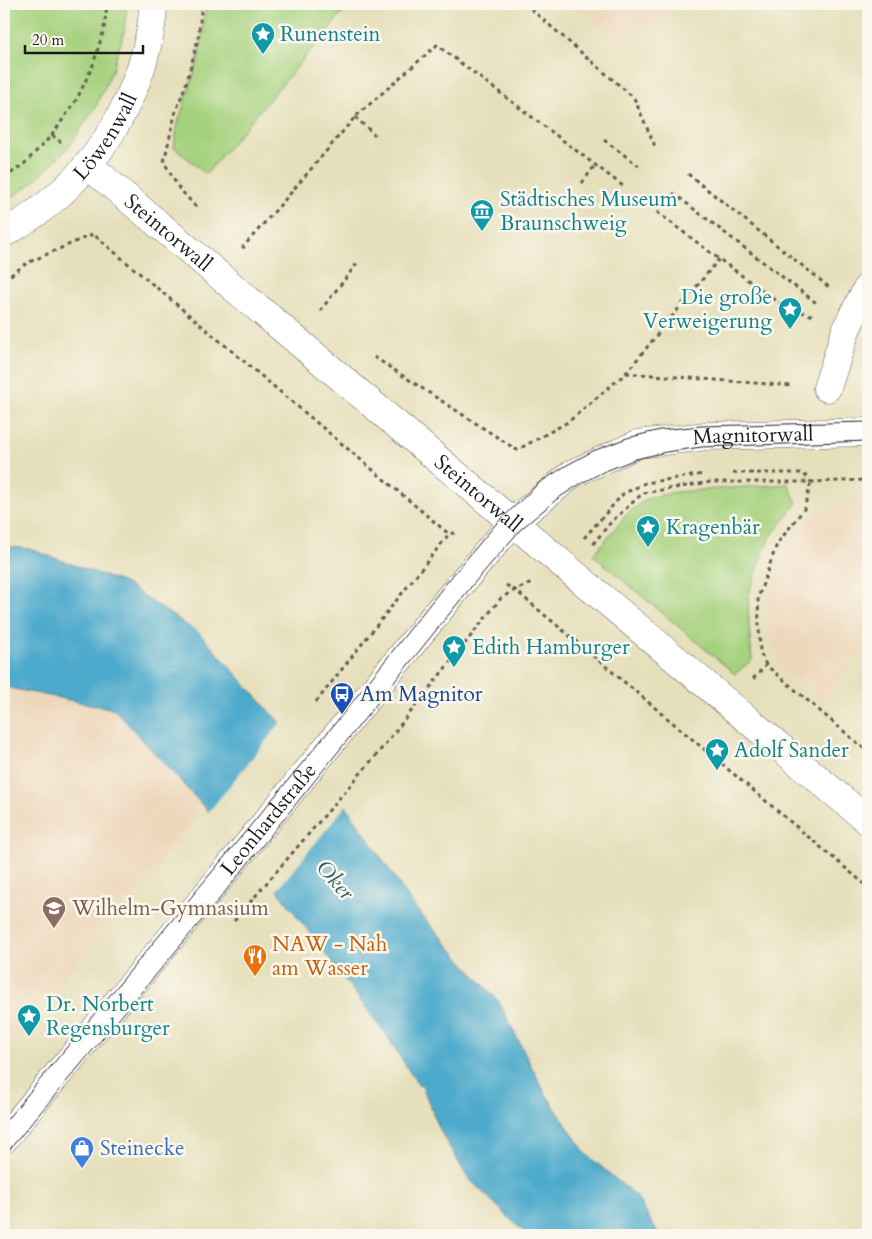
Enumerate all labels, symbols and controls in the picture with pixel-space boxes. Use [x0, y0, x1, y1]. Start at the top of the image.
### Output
place label: Runenstein [280, 20, 381, 49]
place icon: Runenstein [250, 21, 276, 55]
scale bar [25, 22, 142, 54]
text: 20 m [32, 30, 64, 50]
street label: Löwenwall [66, 88, 144, 187]
place label: Städtisches Museum Braunschweig [500, 185, 678, 238]
street label: Steintorwall [118, 187, 219, 278]
museum icon: Städtisches Museum Braunschweig [469, 198, 495, 232]
place label: Die große Verweigerung [643, 283, 772, 336]
place icon: Die große Verweigerung [777, 296, 803, 330]
street label: Magnitorwall [691, 419, 814, 452]
street label: Steintorwall [428, 448, 529, 539]
place label: Kragenbär [666, 513, 760, 542]
place icon: Kragenbär [635, 514, 661, 548]
place label: Edith Hamburger [472, 633, 630, 662]
place icon: Edith Hamburger [441, 634, 467, 668]
place label: Am Magnitor [360, 680, 483, 709]
bus stop icon: Am Magnitor [329, 681, 355, 715]
place label: Adolf Sander [734, 736, 849, 765]
place icon: Adolf Sander [704, 737, 730, 771]
street label: Leonhardstraße [214, 757, 323, 882]
water label: Oker [309, 854, 361, 907]
place label: Wilhelm-Gymnasium [71, 894, 269, 923]
school or university icon: Wilhelm-Gymnasium [41, 895, 67, 929]
place label: NAW - Nah am Wasser [272, 930, 388, 983]
restaurant icon: NAW - Nah am Wasser [242, 943, 268, 977]
place label: Dr. Norbert Regensburger [46, 990, 170, 1043]
place icon: Dr. Norbert Regensburger [16, 1003, 42, 1037]
place label: Steinecke [100, 1134, 184, 1163]
shop icon: Steinecke [69, 1135, 95, 1169]

